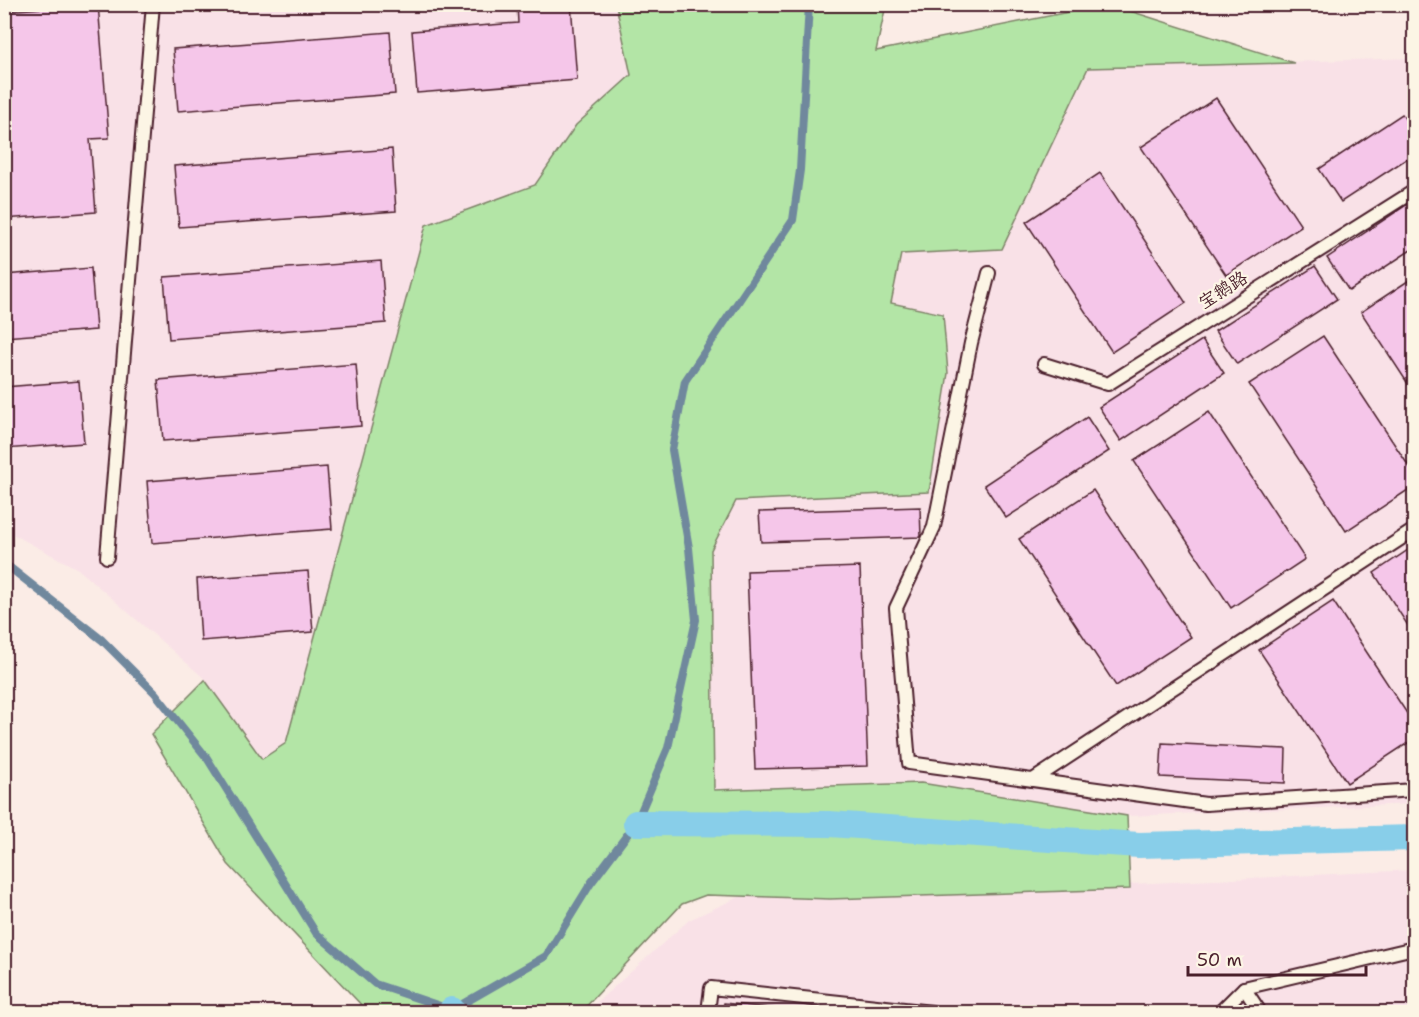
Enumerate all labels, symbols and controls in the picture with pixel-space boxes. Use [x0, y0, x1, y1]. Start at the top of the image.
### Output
street label: 宝鹅路 [1194, 266, 1252, 314]
scale bar [1188, 939, 1366, 977]
text: 50 m [1197, 948, 1242, 972]

